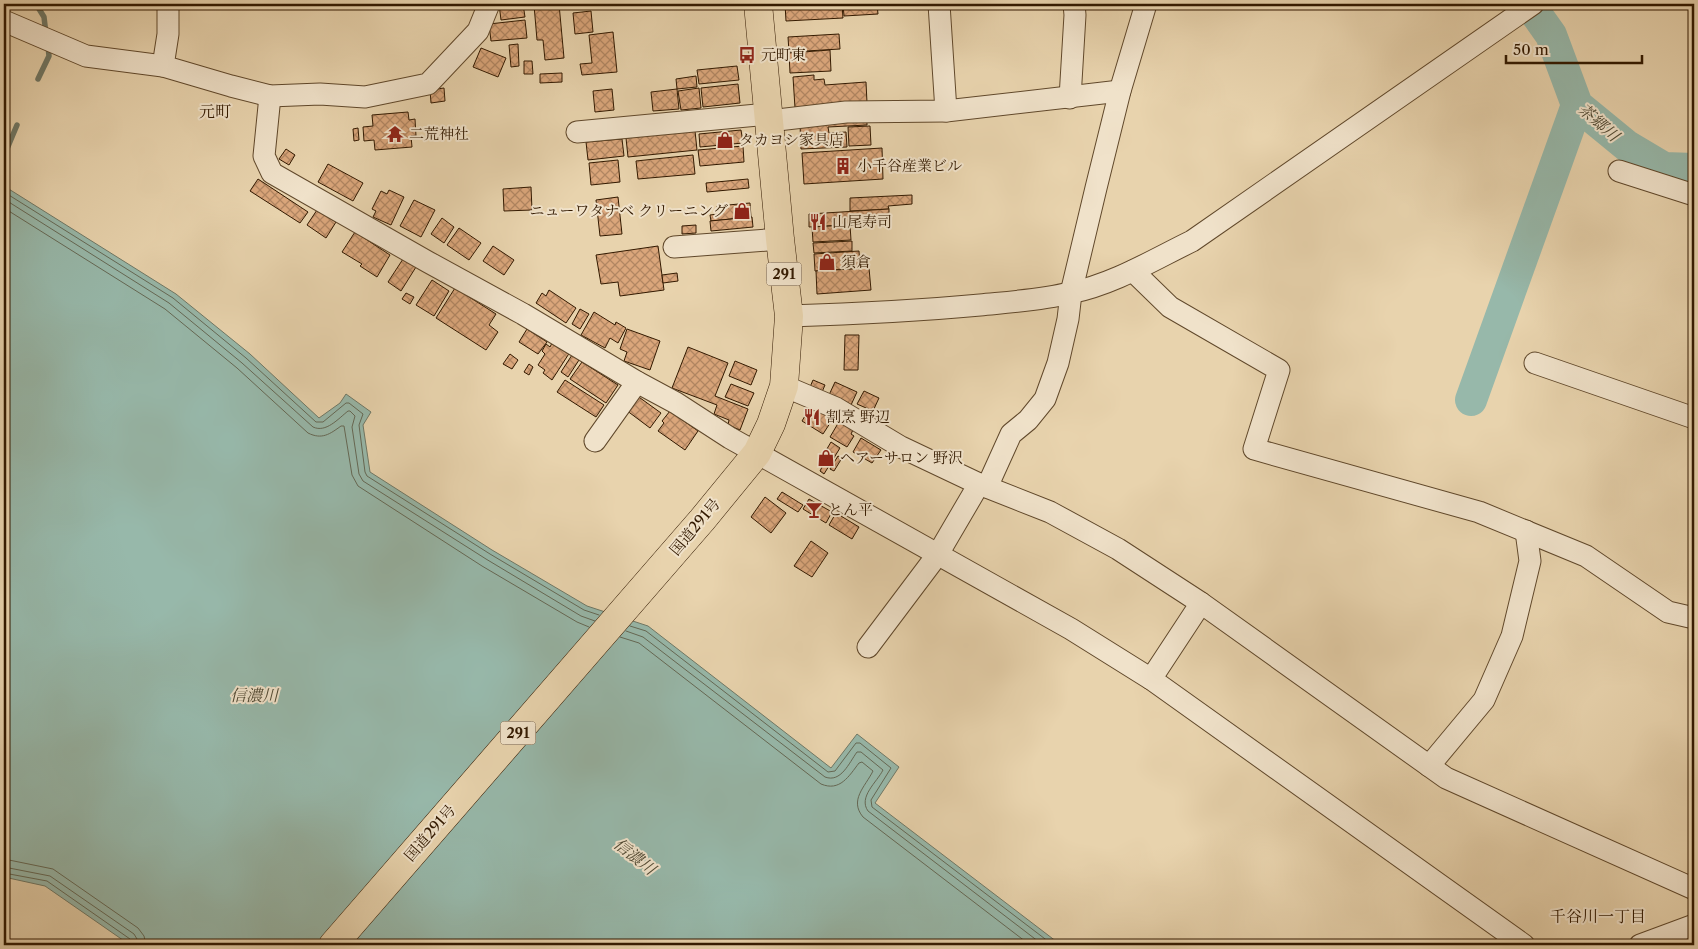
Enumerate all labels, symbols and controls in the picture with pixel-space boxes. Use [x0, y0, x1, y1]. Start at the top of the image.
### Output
scale bar [1506, 32, 1642, 64]
text: 50 m [1513, 40, 1549, 59]
bus stop icon: 元町東 [737, 45, 757, 65]
place label: 元町東 [761, 45, 806, 64]
water label: 茶郷川 [1574, 99, 1625, 147]
district label: 元町 [199, 101, 231, 121]
temple icon: 二荒神社 [385, 124, 405, 144]
place label: 二荒神社 [409, 124, 469, 143]
shop icon: タカヨシ家具店 [715, 130, 735, 150]
place label: タカヨシ家具店 [739, 130, 844, 149]
building icon: 小千谷産業ビル [833, 156, 853, 176]
place label: 小千谷産業ビル [857, 156, 962, 175]
place label: ニューワタナベ クリーニング [529, 201, 728, 220]
shop icon: ニューワタナベ クリーニング [732, 201, 752, 221]
restaurant icon: 山尾寿司 [808, 212, 828, 232]
place label: 山尾寿司 [832, 212, 892, 231]
shop icon: 須倉 [817, 252, 837, 272]
place label: 須倉 [841, 252, 871, 271]
road number: 291 [766, 262, 802, 286]
restaurant icon: 割烹 野辺 [802, 407, 822, 427]
place label: 割烹 野辺 [826, 407, 890, 426]
shop icon: ヘアーサロン 野沢 [816, 448, 836, 468]
place label: ヘアーサロン 野沢 [840, 448, 963, 467]
street label: 国道291号 [665, 494, 724, 559]
bar icon: とん平 [804, 500, 824, 520]
place label: とん平 [828, 500, 873, 519]
water label: 信濃川 [230, 685, 280, 705]
road number: 291 [500, 721, 536, 744]
street label: 国道291号 [400, 801, 459, 865]
water label: 信濃川 [610, 833, 662, 880]
district label: 千谷川一丁目 [1550, 906, 1646, 926]

